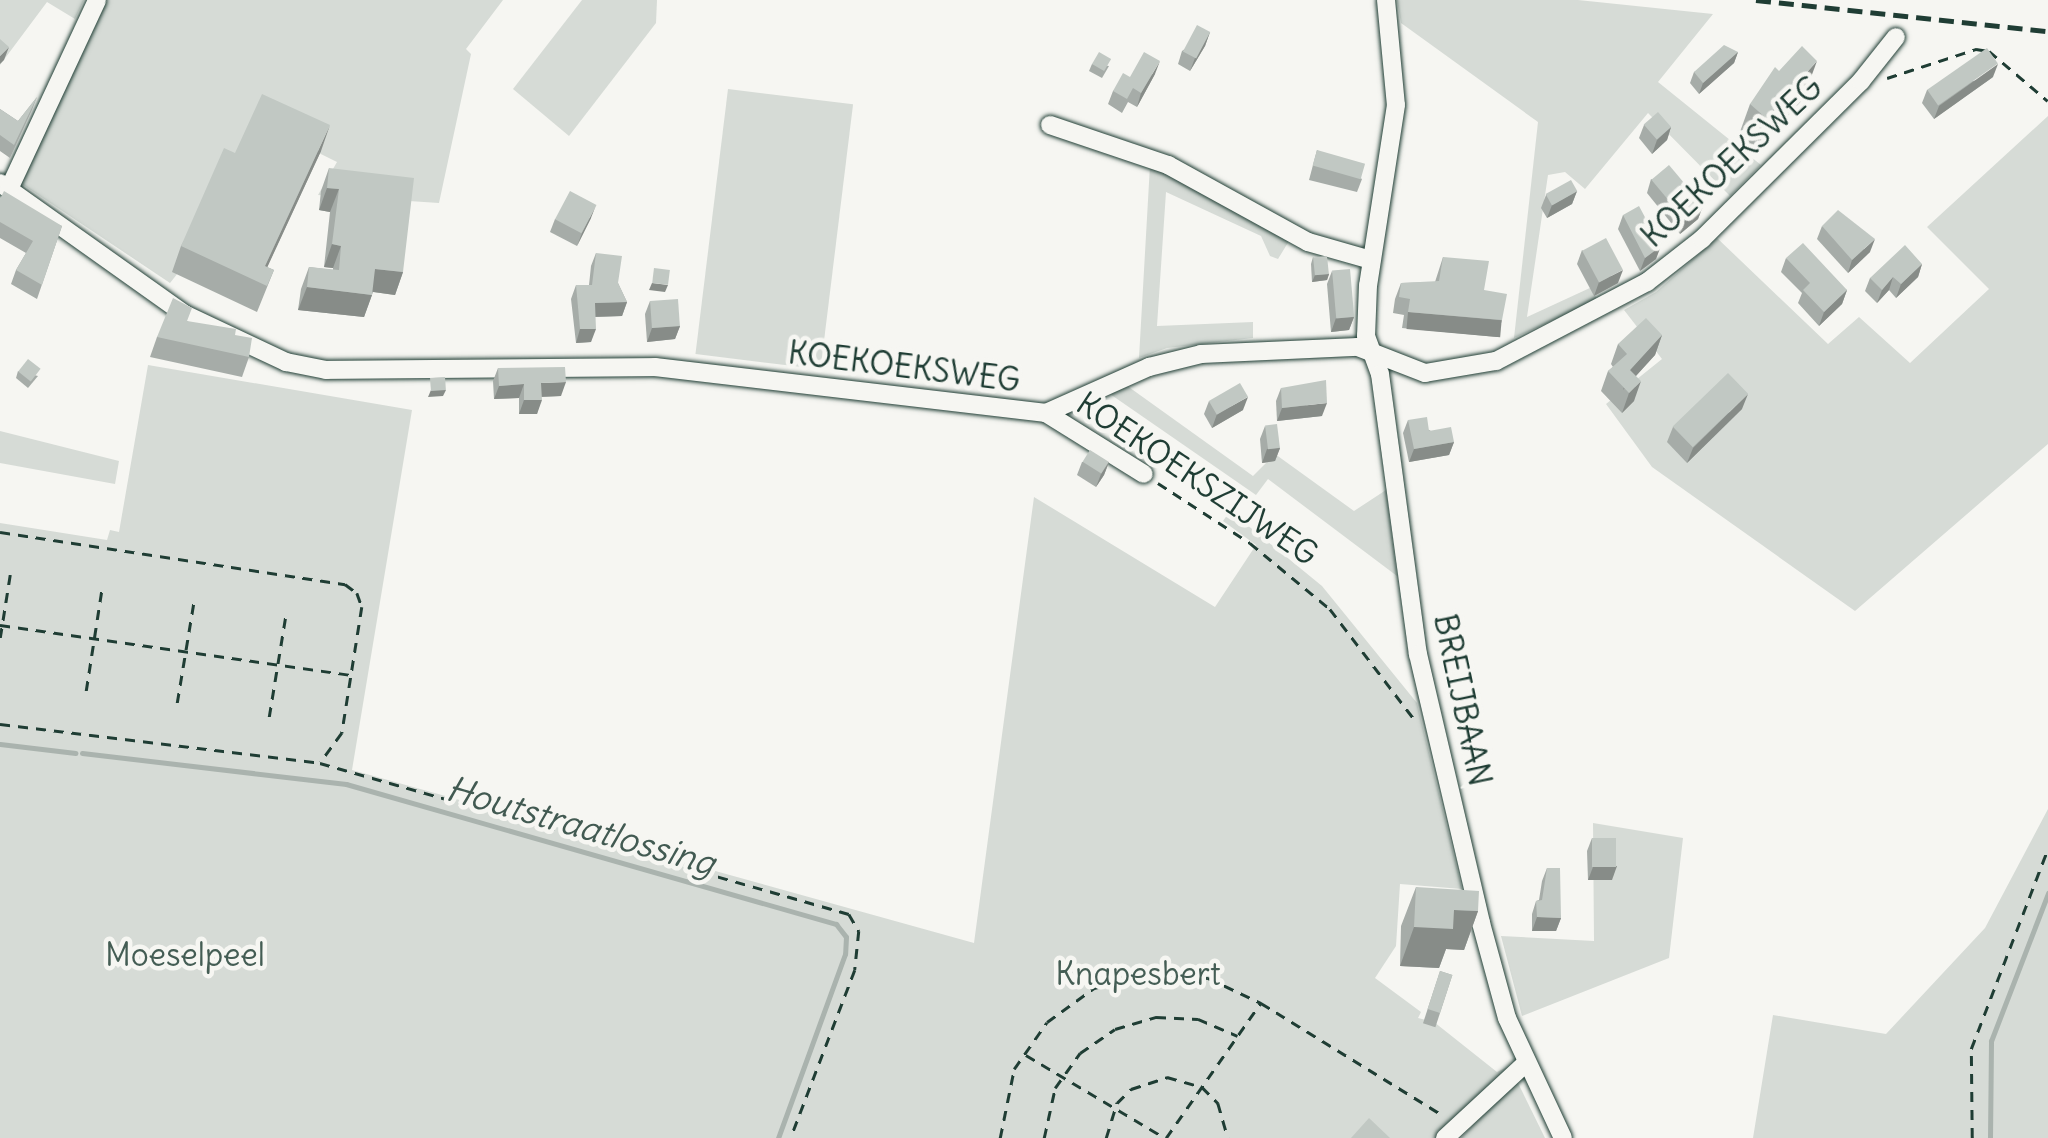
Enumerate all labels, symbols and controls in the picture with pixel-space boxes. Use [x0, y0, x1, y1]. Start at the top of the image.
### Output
street label: KOEKOEKSWEG [1634, 68, 1830, 256]
street label: KOEKOEKSWEG [786, 334, 1022, 400]
street label: KOEKOEKSZIJWEG [1069, 384, 1325, 574]
street label: BREIJBAAN [1425, 610, 1499, 790]
water label: Houtstraatlossing [442, 767, 720, 883]
park label: Moeselpeel [105, 936, 265, 974]
park label: Knapesbert [1055, 955, 1221, 993]

